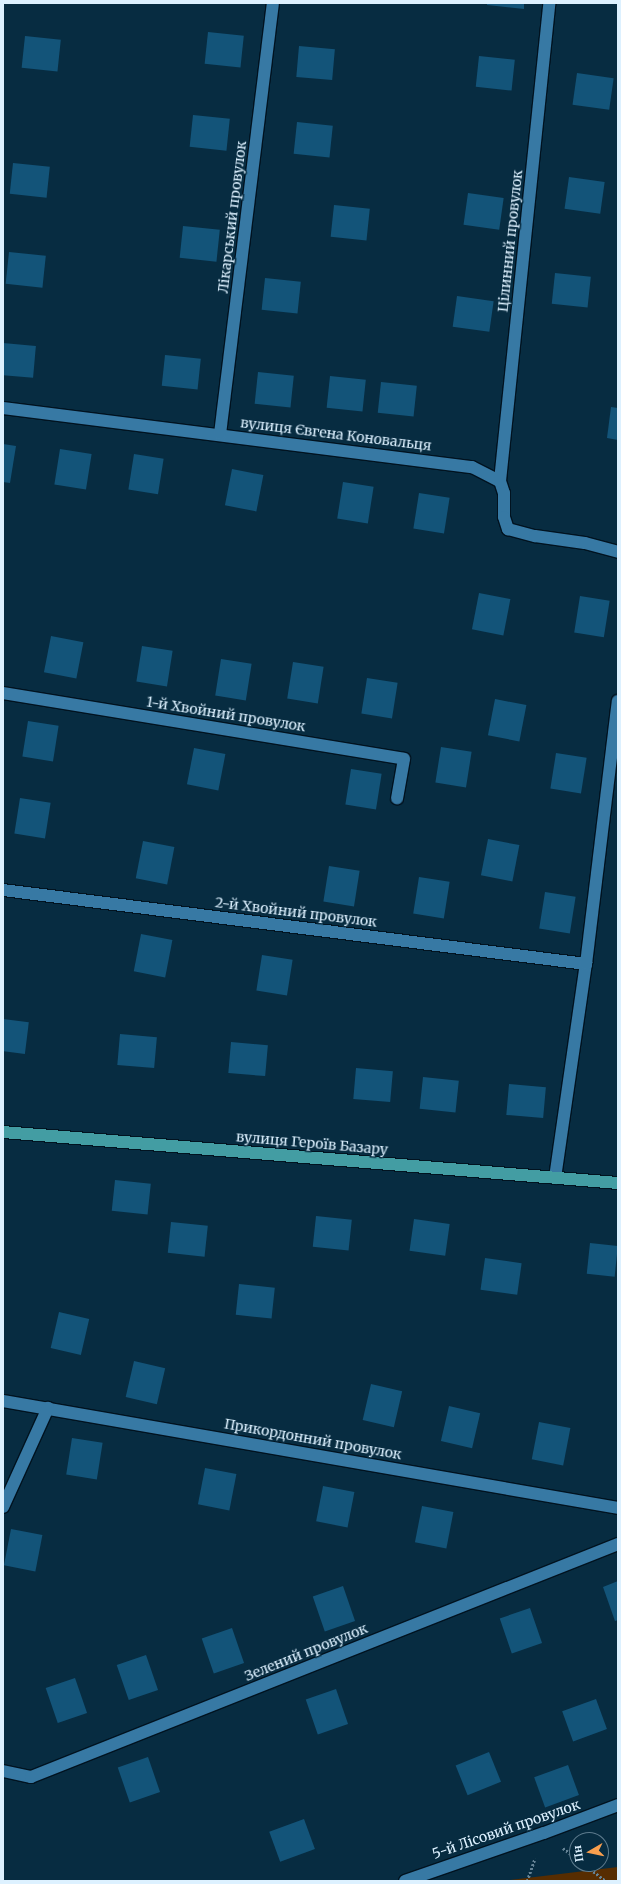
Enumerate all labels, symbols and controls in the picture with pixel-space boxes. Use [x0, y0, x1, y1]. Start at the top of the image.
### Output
street label: Лікарський провулок [214, 140, 250, 294]
street label: Цілинний провулок [494, 169, 526, 313]
street label: вулиця Євгена Коновальця [240, 414, 432, 454]
street label: 1-й Хвойний провулок [145, 693, 307, 735]
street label: 2-й Хвойний провулок [214, 894, 378, 930]
street label: вулиця Героїв Базару [235, 1128, 389, 1158]
street label: Прикордонний провулок [223, 1415, 403, 1463]
street label: Зелений провулок [242, 1620, 370, 1684]
street label: 5-й Лісовий провулок [430, 1796, 582, 1862]
north arrow [569, 1832, 609, 1872]
text: Пн [570, 1844, 586, 1863]

